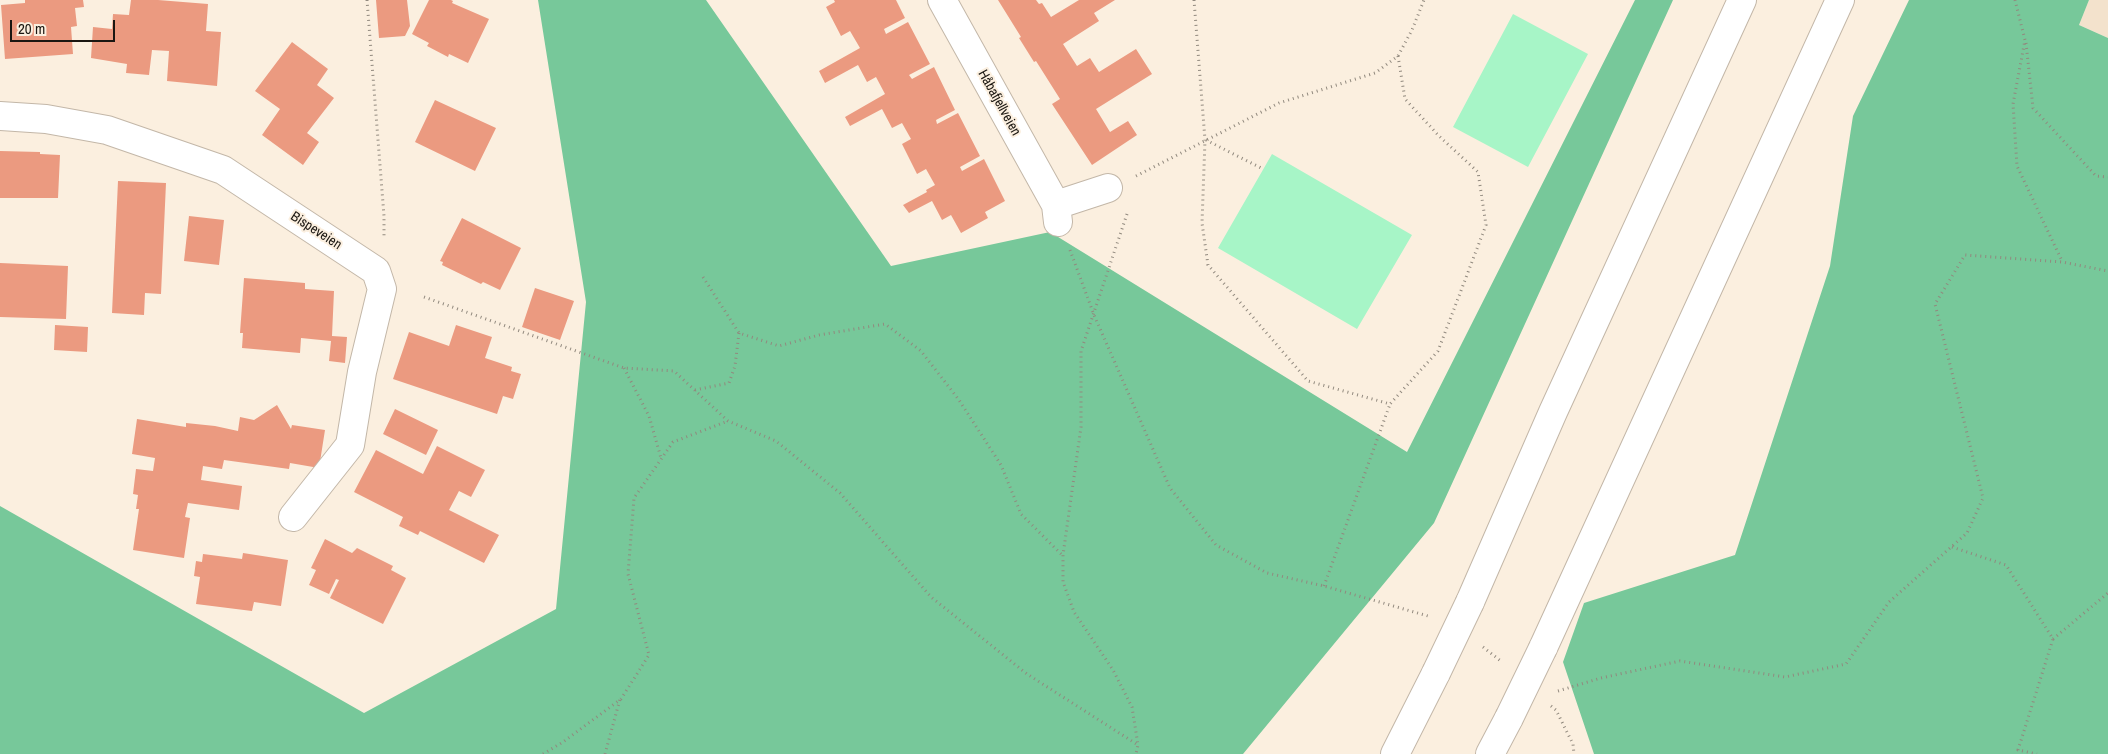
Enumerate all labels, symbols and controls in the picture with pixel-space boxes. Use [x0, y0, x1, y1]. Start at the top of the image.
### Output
scale bar [12, 10, 118, 42]
text: 20 m [18, 18, 45, 39]
street label: Håbafjellveien [974, 67, 1024, 139]
street label: Bispeveien [287, 208, 345, 254]

